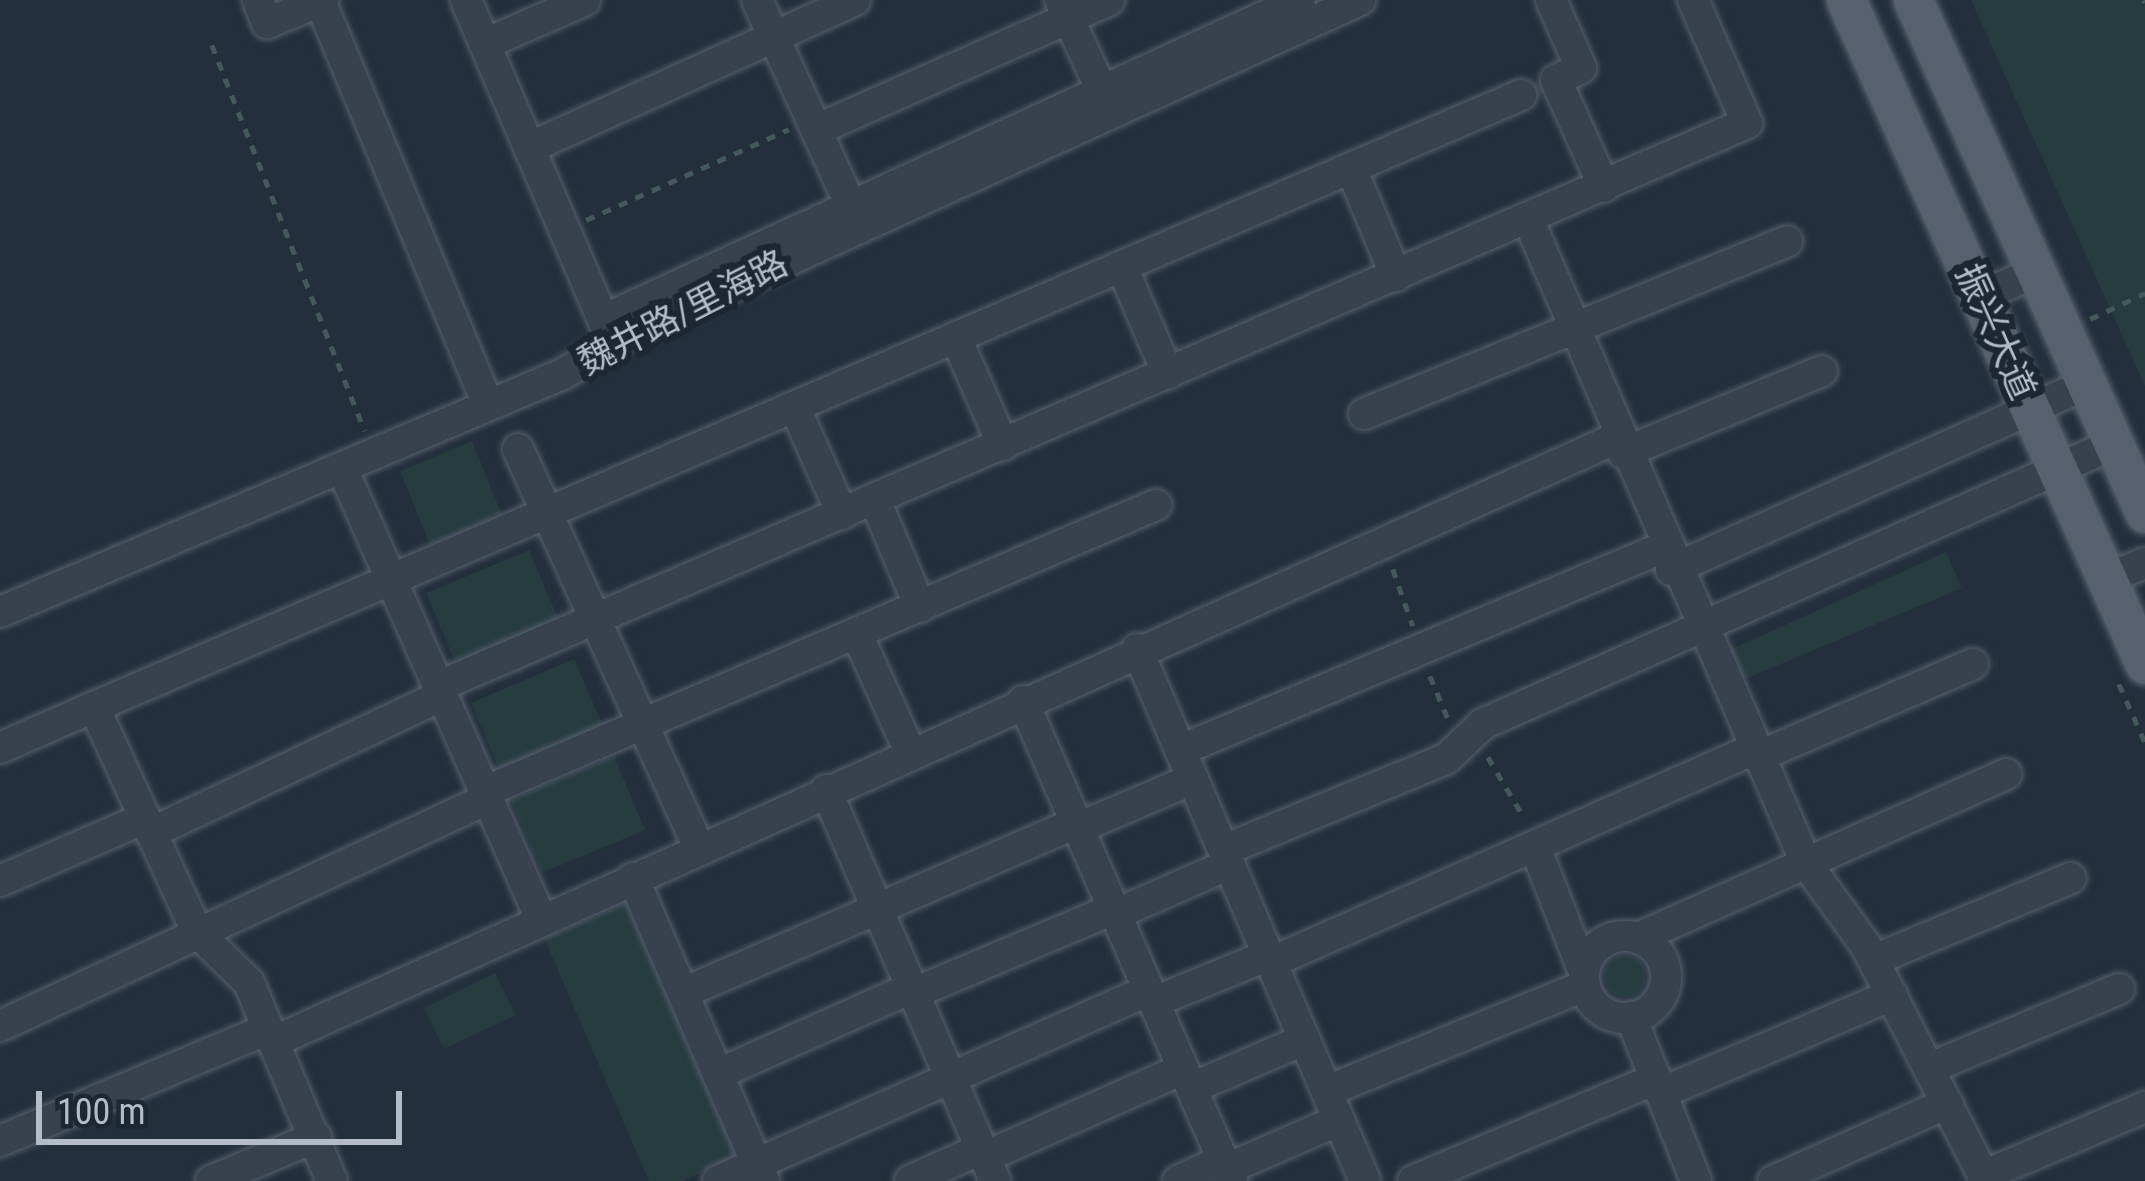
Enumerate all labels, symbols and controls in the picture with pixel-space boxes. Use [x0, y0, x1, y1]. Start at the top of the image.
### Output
street label: 魏井路/里海路 [571, 242, 795, 384]
street label: 振兴大道 [1946, 257, 2044, 407]
scale bar [42, 1067, 408, 1141]
text: 100 m [57, 1091, 146, 1133]

